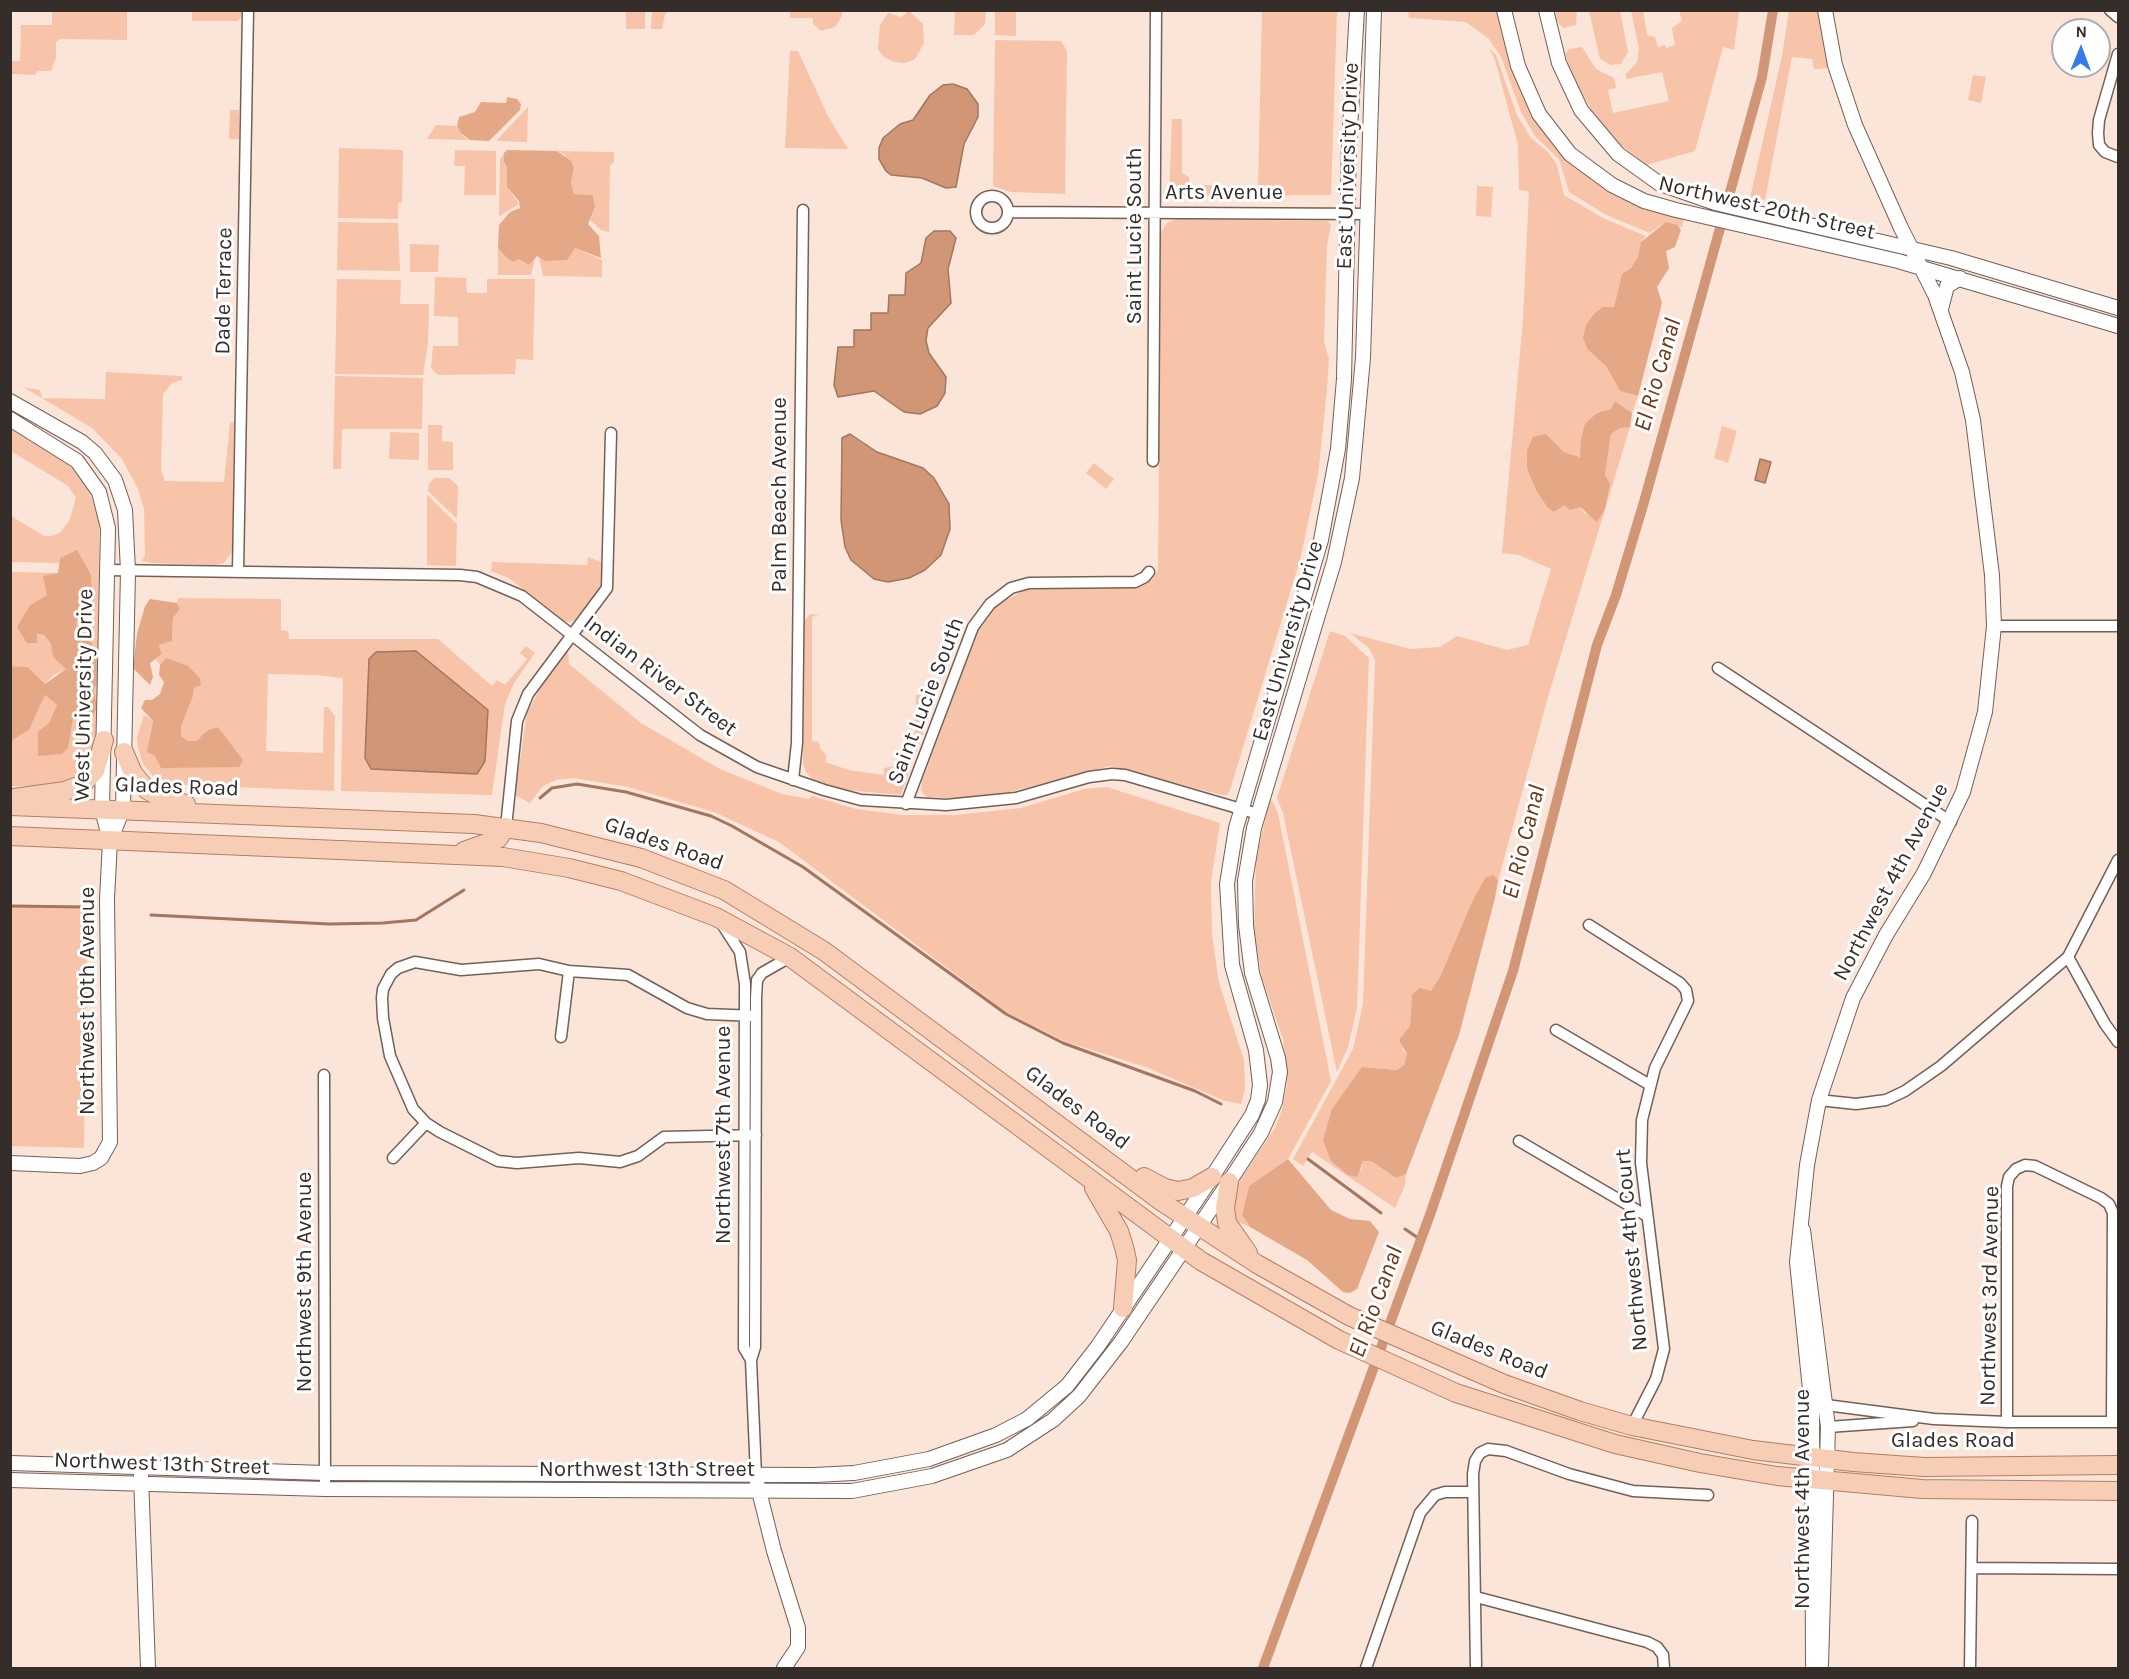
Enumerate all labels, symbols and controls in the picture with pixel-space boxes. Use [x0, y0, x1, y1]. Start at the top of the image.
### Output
north arrow [2051, 18, 2111, 78]
text: N [2075, 22, 2087, 41]
street label: East University Drive [1331, 62, 1365, 270]
street label: Saint Lucie South [1122, 148, 1148, 324]
street label: Northwest 20th Street [1656, 170, 1878, 246]
street label: Arts Avenue [1165, 180, 1283, 206]
street label: Dade Terrace [210, 227, 238, 355]
water label: El Rio Canal [1628, 315, 1688, 435]
street label: Palm Beach Avenue [767, 397, 793, 593]
street label: East University Drive [1247, 538, 1329, 744]
street label: West University Drive [69, 588, 99, 802]
street label: Indian River Street [578, 610, 742, 742]
street label: Saint Lucie South [882, 614, 970, 788]
street label: Glades Road [114, 772, 240, 802]
street label: Northwest 4th Avenue [1828, 779, 1954, 985]
water label: El Rio Canal [1496, 782, 1552, 902]
street label: Glades Road [601, 811, 727, 877]
street label: Northwest 10th Avenue [75, 887, 101, 1115]
street label: Northwest 7th Avenue [711, 1026, 737, 1244]
street label: Glades Road [1019, 1060, 1135, 1156]
street label: Northwest 4th Court [1610, 1148, 1654, 1352]
street label: Northwest 9th Avenue [292, 1172, 318, 1392]
street label: Northwest 3rd Avenue [1975, 1186, 2005, 1406]
water label: El Rio Canal [1343, 1242, 1409, 1362]
street label: Glades Road [1426, 1314, 1552, 1386]
street label: Northwest 4th Avenue [1790, 1389, 1816, 1609]
street label: Glades Road [1891, 1428, 2015, 1454]
street label: Northwest 13th Street [53, 1447, 271, 1481]
street label: Northwest 13th Street [539, 1457, 755, 1483]

